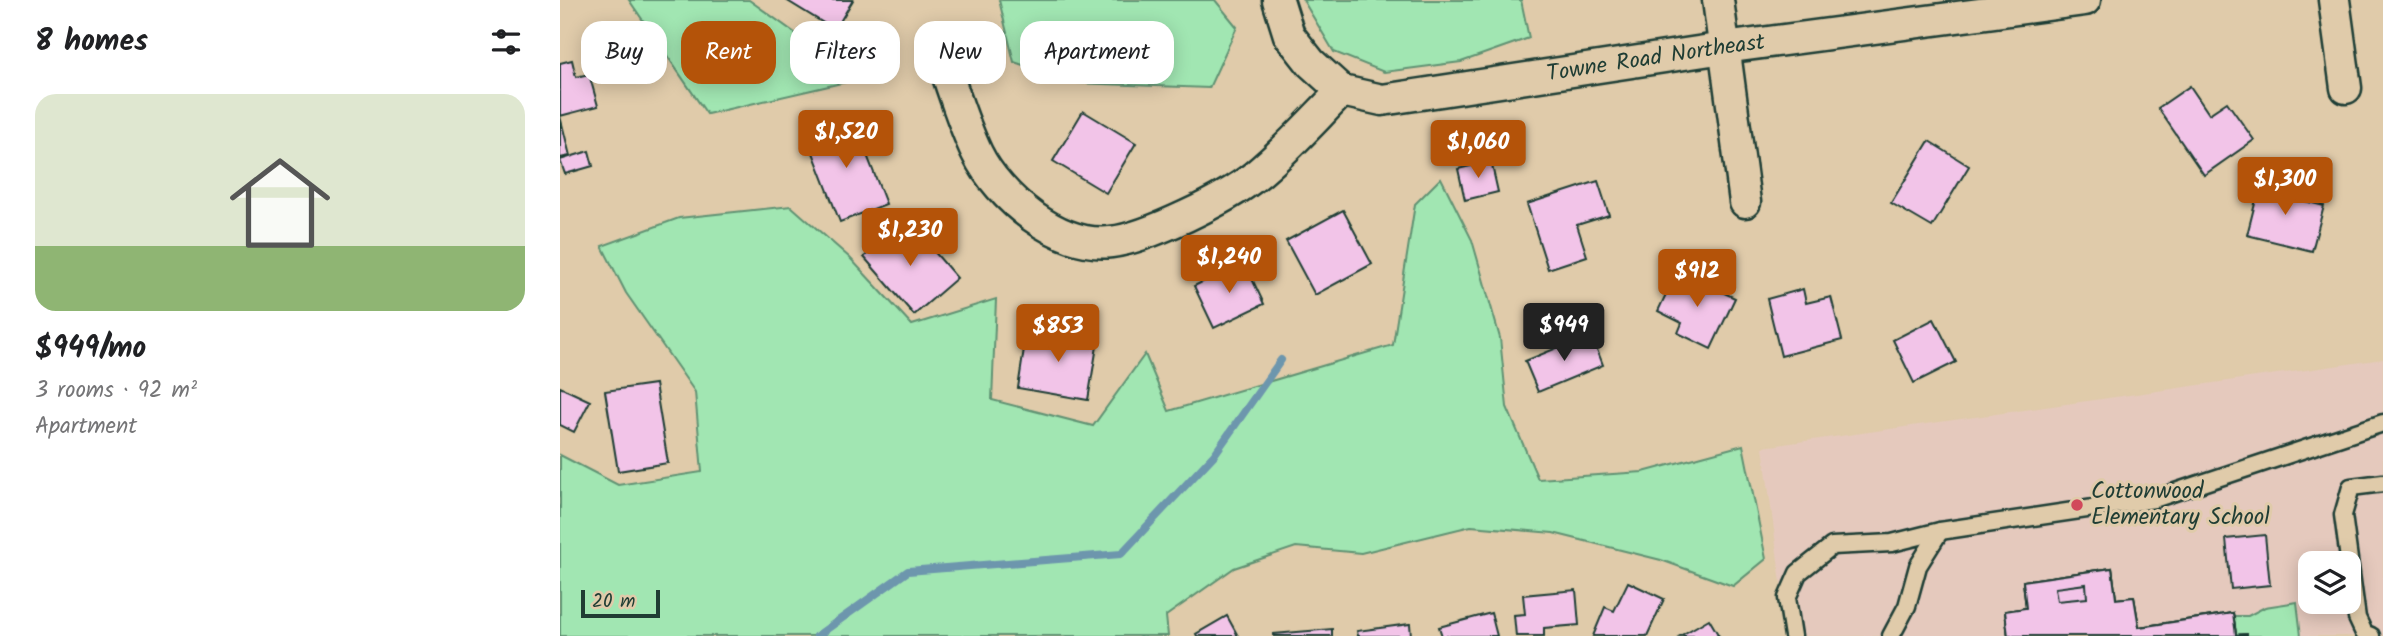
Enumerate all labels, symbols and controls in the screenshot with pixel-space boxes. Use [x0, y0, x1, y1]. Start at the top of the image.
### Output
text: 8 homes [35, 18, 148, 66]
chip: Buy [581, 21, 667, 84]
chip: Rent [681, 21, 776, 84]
chip: Filters [790, 21, 900, 84]
chip: New [914, 21, 1006, 84]
chip: Apartment [1020, 21, 1174, 84]
icon: filters [487, 23, 525, 61]
street label: Towne Road Northeast [1544, 25, 1768, 93]
pin: $1,520 [789, 110, 903, 170]
text: $1,520 [814, 115, 878, 151]
pin: $1,060 [1421, 120, 1535, 180]
text: $1,060 [1447, 125, 1509, 161]
icon: home [217, 140, 343, 266]
pin: $1,300 [2228, 158, 2342, 217]
text: $1,300 [2254, 162, 2316, 198]
pin: $1,230 [853, 208, 967, 268]
text: $1,230 [878, 213, 942, 249]
pin: $1,240 [1172, 236, 1286, 295]
text: $1,240 [1197, 240, 1261, 276]
pin: $912 [1656, 250, 1738, 309]
text: $912 [1674, 254, 1720, 290]
pin: $853 [1017, 304, 1099, 364]
pin: $949 [1523, 304, 1605, 363]
text: $949 [1539, 308, 1589, 344]
text: $853 [1032, 309, 1084, 345]
text: $949/mo [35, 325, 146, 373]
text: 3 rooms · 92 m² [35, 373, 197, 409]
text: Apartment [35, 409, 137, 445]
place label: Cottonwood Elementary School [2091, 474, 2270, 536]
marker: Cottonwood Elementary School [2069, 497, 2085, 513]
map controls [2298, 551, 2361, 614]
button: layers [2298, 551, 2361, 614]
scale bar [581, 587, 660, 619]
text: 20 m [592, 587, 635, 617]

